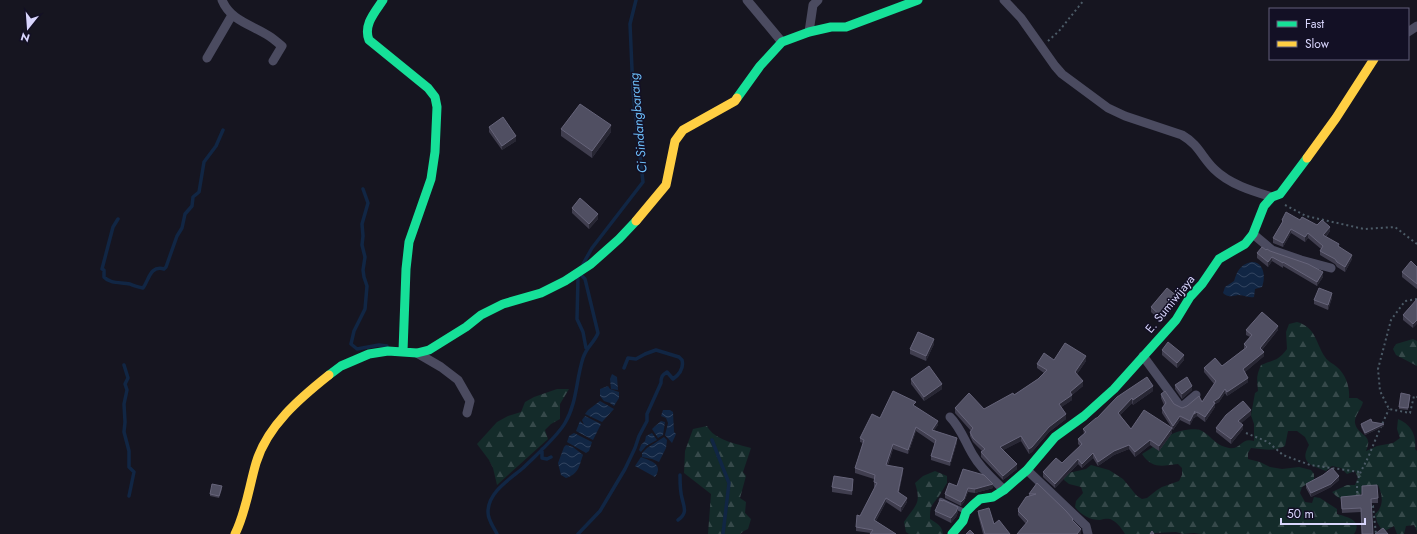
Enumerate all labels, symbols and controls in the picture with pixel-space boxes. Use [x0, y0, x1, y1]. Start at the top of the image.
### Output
north arrow [8, 8, 48, 48]
legend [1269, 8, 1409, 60]
text: Fast [1305, 15, 1324, 33]
text: N [19, 29, 32, 46]
text: Slow [1305, 35, 1330, 53]
water label: Ci Sindangbarang [624, 72, 652, 174]
street label: E. Sumiwijaya [1141, 271, 1199, 337]
scale bar [1281, 500, 1365, 526]
text: 50 m [1287, 505, 1314, 523]

